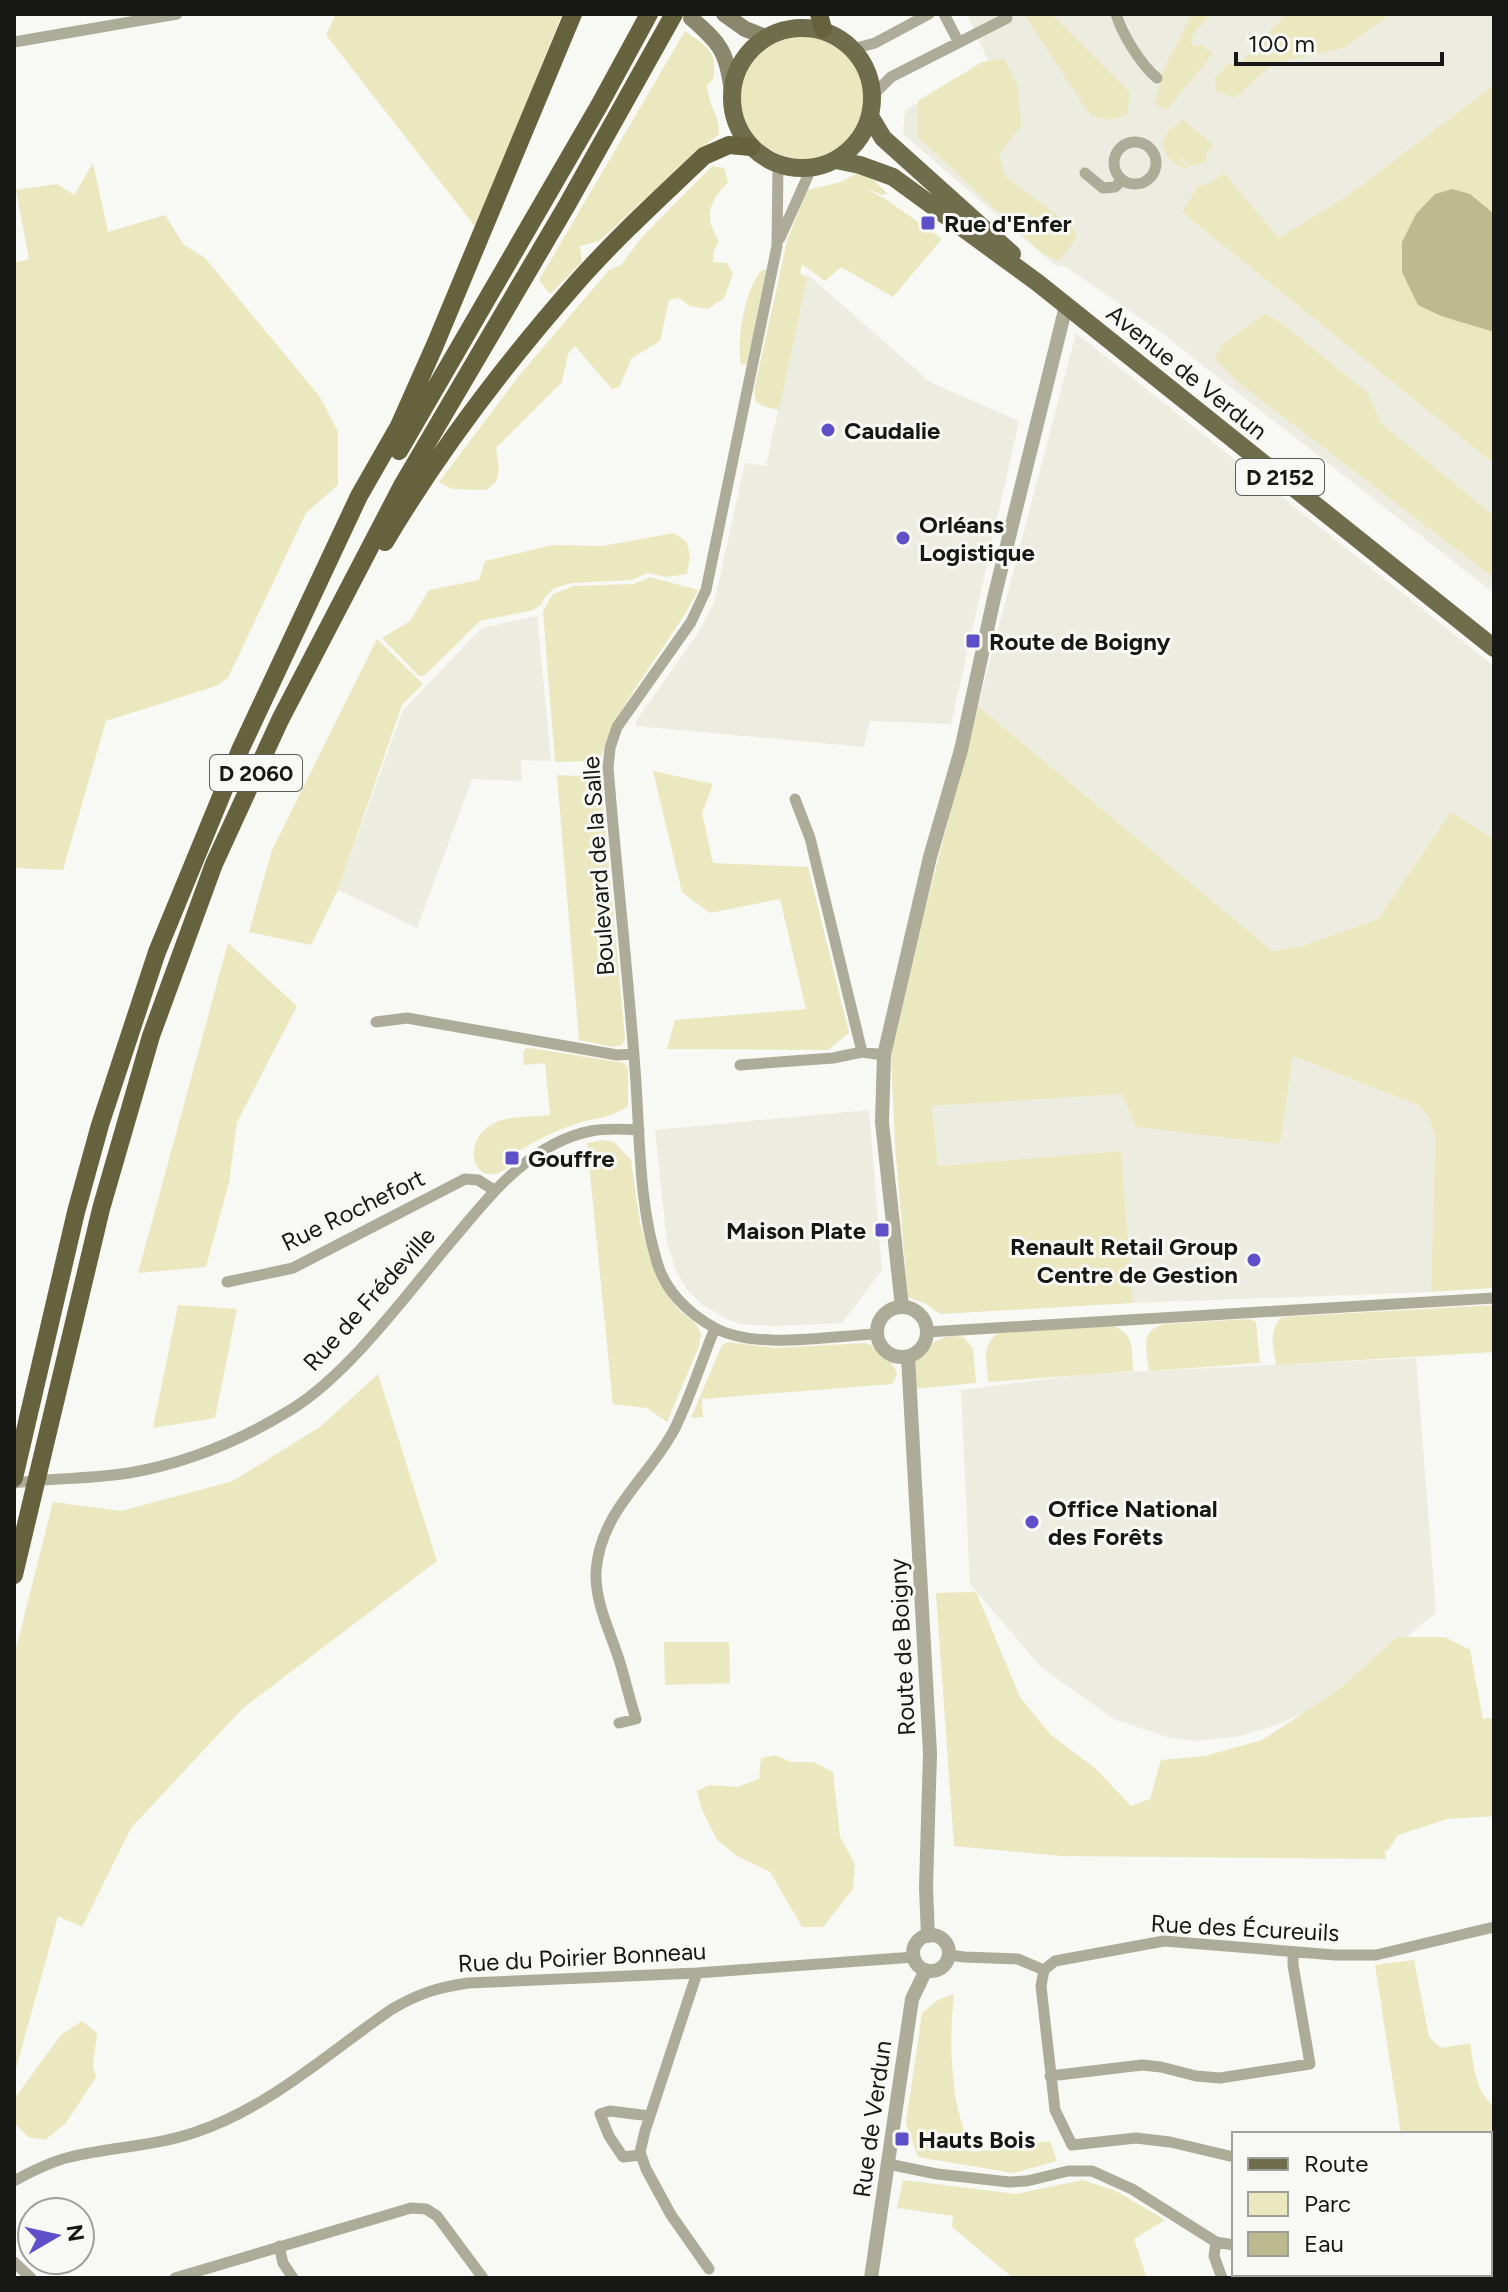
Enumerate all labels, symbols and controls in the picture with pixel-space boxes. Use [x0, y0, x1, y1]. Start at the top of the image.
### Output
scale bar [1236, 16, 1442, 66]
text: 100 m [1248, 29, 1315, 58]
place label: Rue d'Enfer [944, 209, 1072, 238]
marker: Rue d'Enfer [919, 214, 937, 232]
street label: Avenue de Verdun [1101, 298, 1273, 446]
place label: Caudalie [844, 416, 940, 445]
marker: Caudalie [819, 421, 837, 439]
road number: D 2152 [1236, 459, 1324, 495]
place label: Orléans Logistique [919, 510, 1035, 567]
marker: Orléans Logistique [894, 529, 912, 547]
place label: Route de Boigny [989, 627, 1170, 656]
marker: Route de Boigny [964, 632, 982, 650]
road number: D 2060 [210, 755, 302, 791]
street label: Boulevard de la Salle [576, 755, 620, 977]
place label: Gouffre [528, 1144, 615, 1173]
marker: Gouffre [503, 1149, 521, 1167]
street label: Rue Rochefort [277, 1163, 429, 1257]
place label: Maison Plate [726, 1216, 866, 1245]
street label: Rue de Frédeville [297, 1221, 441, 1377]
marker: Maison Plate [873, 1221, 891, 1239]
place label: Renault Retail Group Centre de Gestion [1010, 1232, 1238, 1289]
marker: Renault Retail Group Centre de Gestion [1245, 1251, 1263, 1269]
place label: Office National des Forêts [1048, 1494, 1218, 1551]
marker: Office National des Forêts [1023, 1513, 1041, 1531]
street label: Route de Boigny [883, 1557, 921, 1736]
street label: Rue des Écureuils [1150, 1909, 1340, 1947]
street label: Rue du Poirier Bonneau [457, 1936, 707, 1978]
street label: Rue de Verdun [847, 2039, 897, 2199]
place label: Hauts Bois [918, 2125, 1035, 2154]
marker: Hauts Bois [893, 2130, 911, 2148]
legend [1232, 2132, 1492, 2276]
text: Route [1304, 2149, 1368, 2178]
text: Parc [1304, 2189, 1351, 2218]
north arrow [16, 2196, 96, 2276]
text: N [61, 2222, 90, 2243]
text: Eau [1304, 2229, 1344, 2258]

